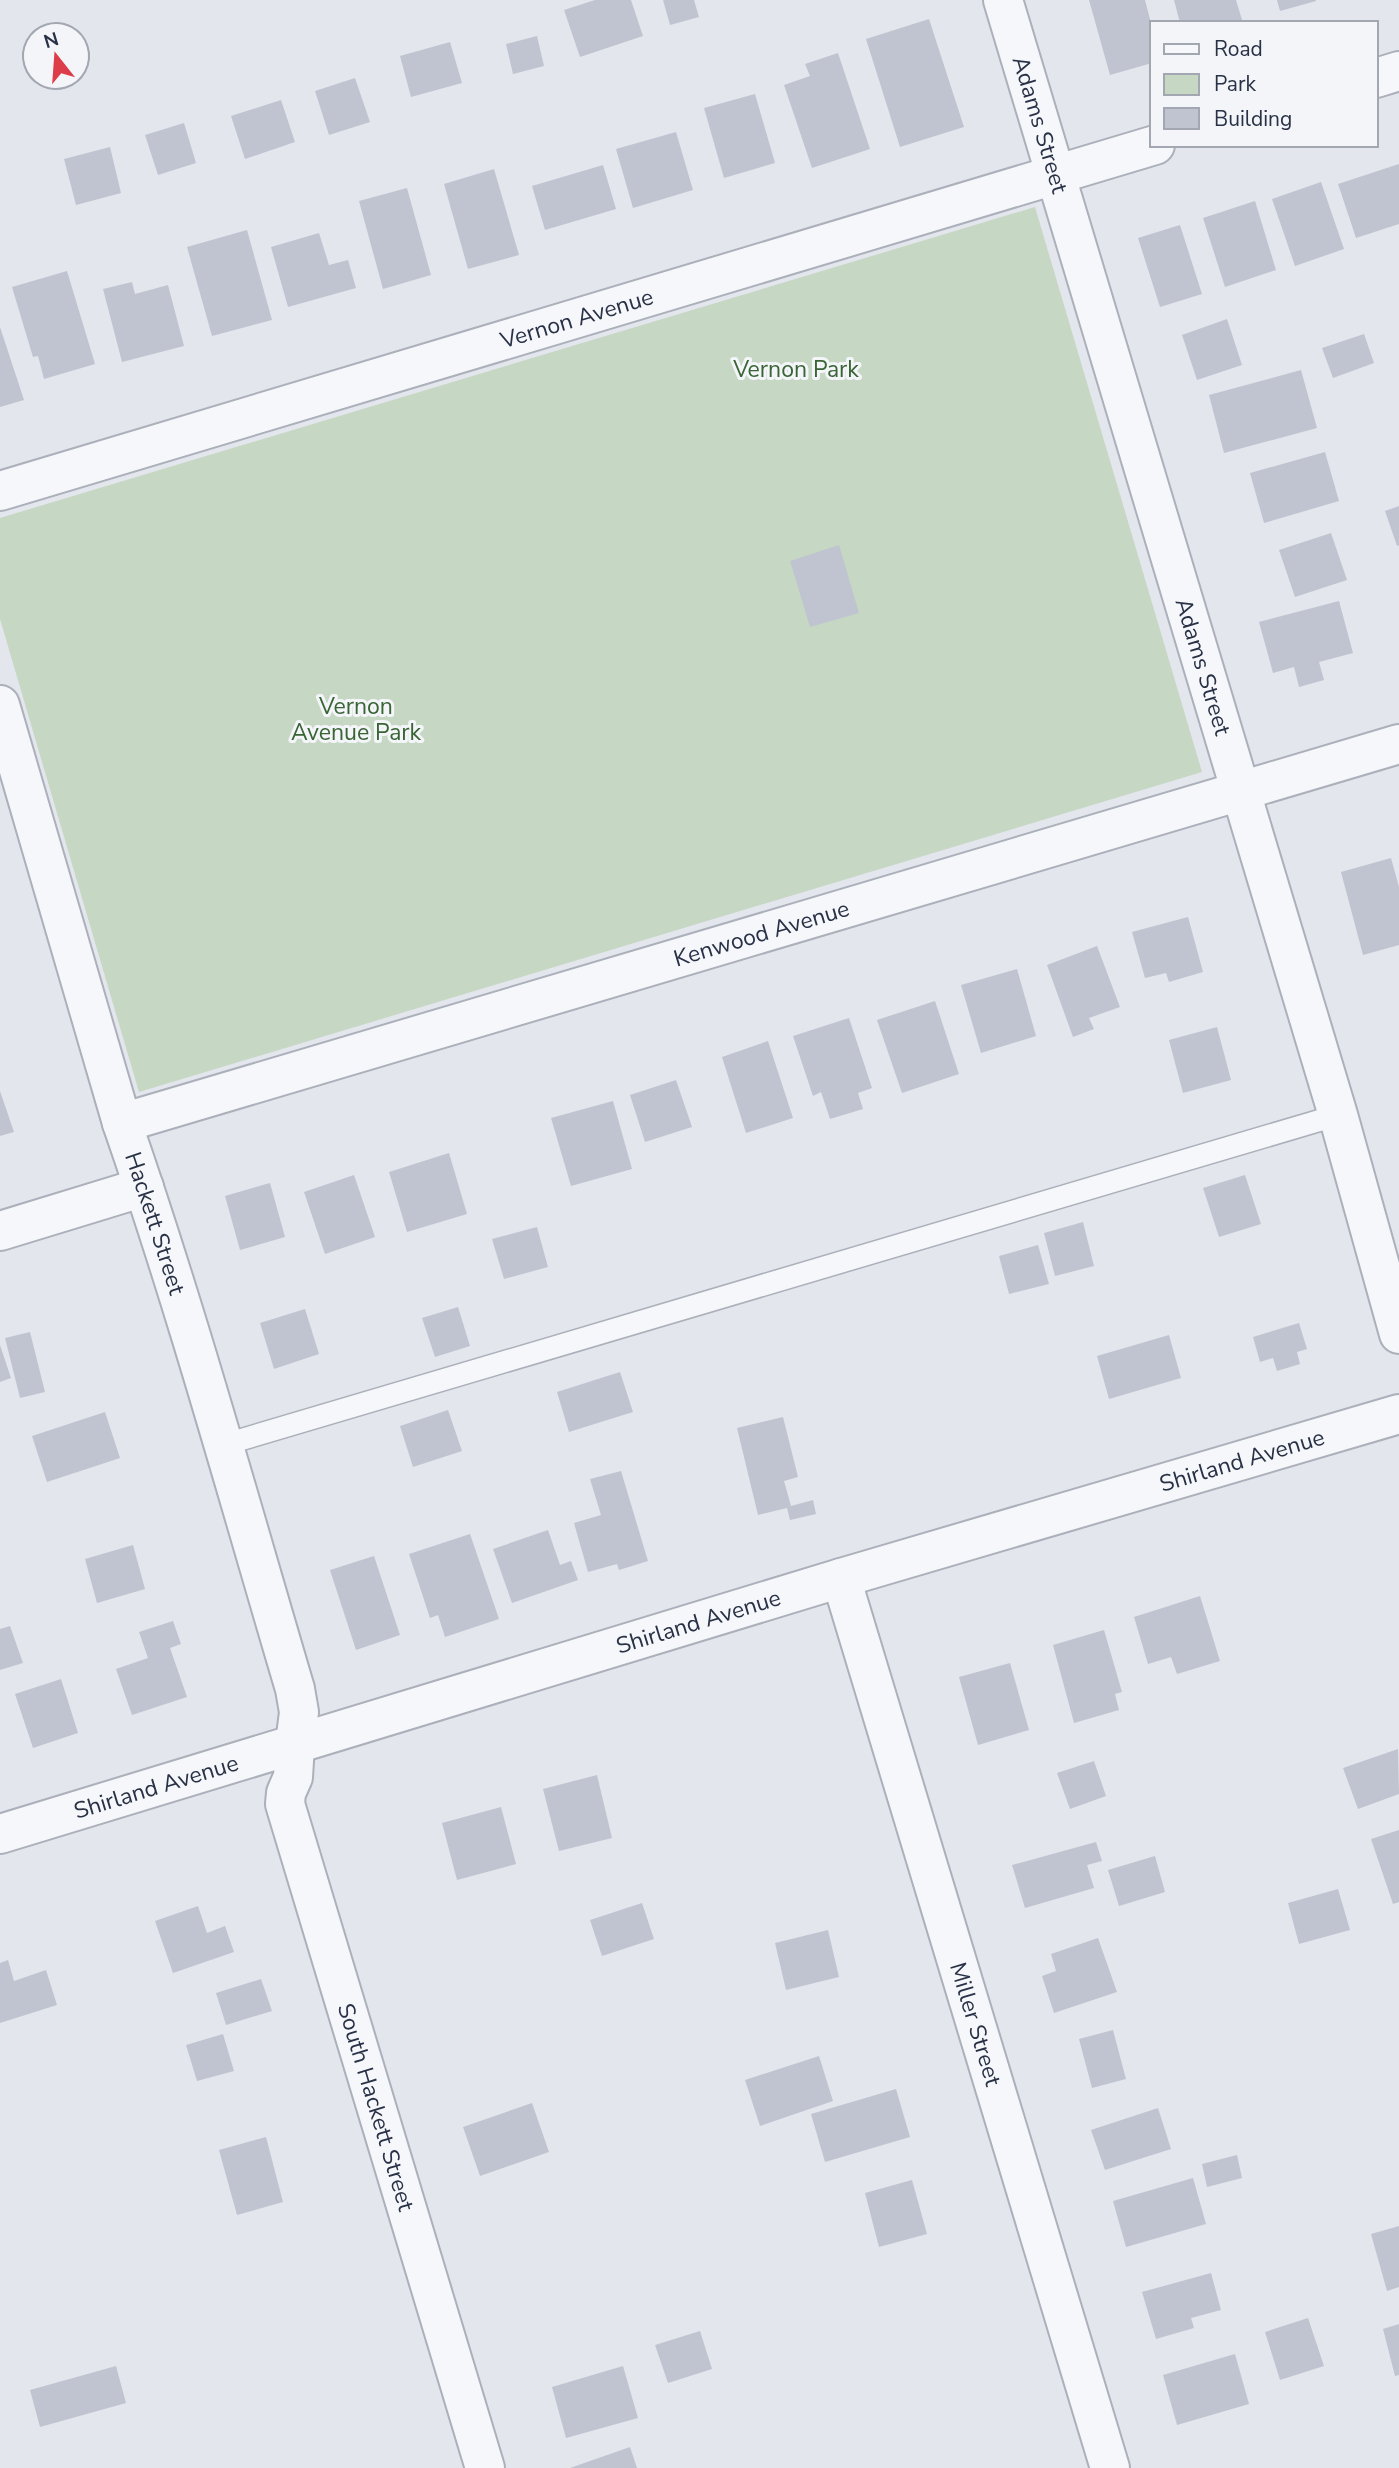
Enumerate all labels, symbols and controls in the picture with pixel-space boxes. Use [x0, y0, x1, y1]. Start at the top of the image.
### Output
north arrow [21, 21, 91, 91]
legend [1150, 21, 1378, 147]
text: N [41, 26, 62, 55]
text: Road [1214, 35, 1263, 63]
street label: Adams Street [1005, 52, 1076, 198]
text: Park [1214, 70, 1256, 98]
text: Building [1214, 105, 1292, 133]
street label: Vernon Avenue [495, 281, 657, 356]
park label: Vernon Park [732, 354, 859, 385]
street label: Adams Street [1168, 594, 1239, 740]
park label: Vernon Avenue Park [291, 691, 422, 748]
street label: Kenwood Avenue [670, 893, 853, 974]
street label: Hackett Street [118, 1148, 193, 1299]
street label: Shirland Avenue [1156, 1421, 1328, 1499]
street label: Shirland Avenue [612, 1582, 784, 1661]
street label: Shirland Avenue [70, 1747, 242, 1826]
street label: Miller Street [943, 1958, 1009, 2091]
street label: South Hackett Street [330, 1999, 422, 2215]

